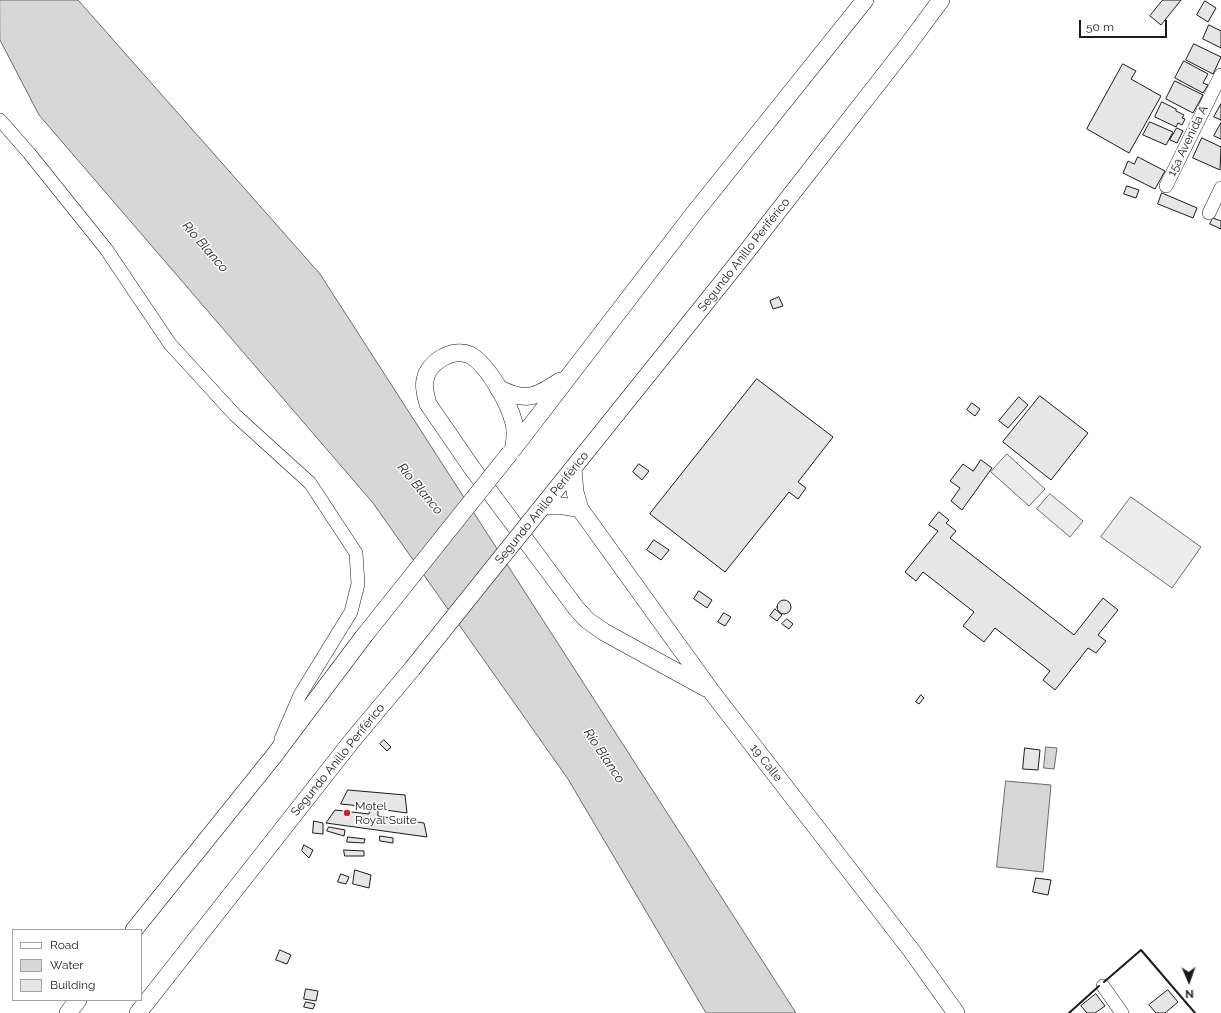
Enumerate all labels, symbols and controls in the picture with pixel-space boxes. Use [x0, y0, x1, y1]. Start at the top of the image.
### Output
scale bar [1081, 12, 1169, 38]
text: 50 m [1086, 20, 1114, 34]
street label: 15a Avenida A [1165, 103, 1211, 179]
street label: Segundo Anillo Periférico [695, 195, 793, 315]
water label: Río Blanco [179, 218, 231, 276]
street label: Segundo Anillo Periférico [492, 449, 592, 567]
water label: Río Blanco [394, 460, 446, 518]
street label: Segundo Anillo Periférico [288, 701, 388, 819]
water label: Río Blanco [580, 726, 628, 786]
street label: 19 Calle [747, 741, 785, 785]
place label: Motel Royal Suite [355, 799, 417, 827]
marker: Motel Royal Suite [342, 808, 352, 818]
legend [12, 929, 142, 1001]
text: Road [50, 938, 79, 952]
text: Water [50, 958, 84, 972]
north arrow [1169, 961, 1209, 1001]
text: Building [50, 978, 96, 992]
text: N [1185, 987, 1194, 1000]

